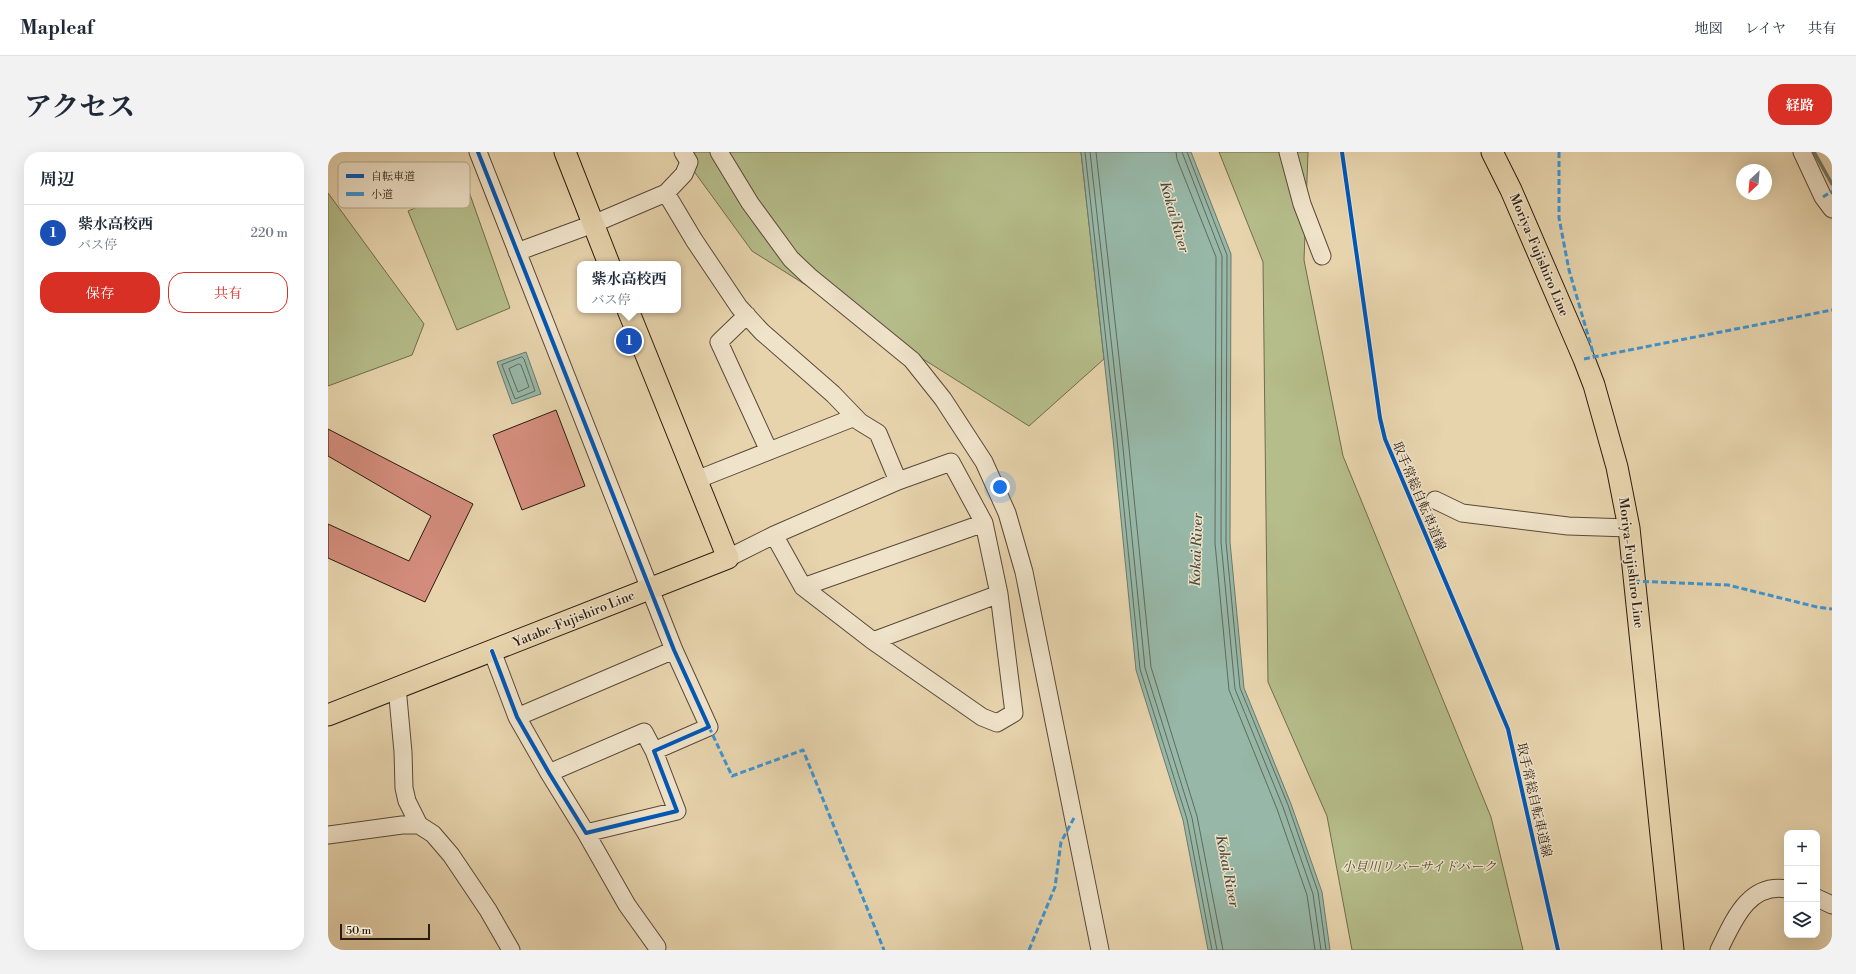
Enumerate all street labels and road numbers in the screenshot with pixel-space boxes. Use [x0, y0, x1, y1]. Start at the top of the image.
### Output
street label: Moriya-Fujishiro Line [1506, 191, 1572, 319]
street label: 取手常総自転車道線 [1389, 439, 1449, 553]
street label: Moriya-Fujishiro Line [1615, 497, 1647, 630]
street label: Yatabe-Fujishiro Line [510, 587, 638, 651]
street label: 取手常総自転車道線 [1513, 741, 1555, 859]

